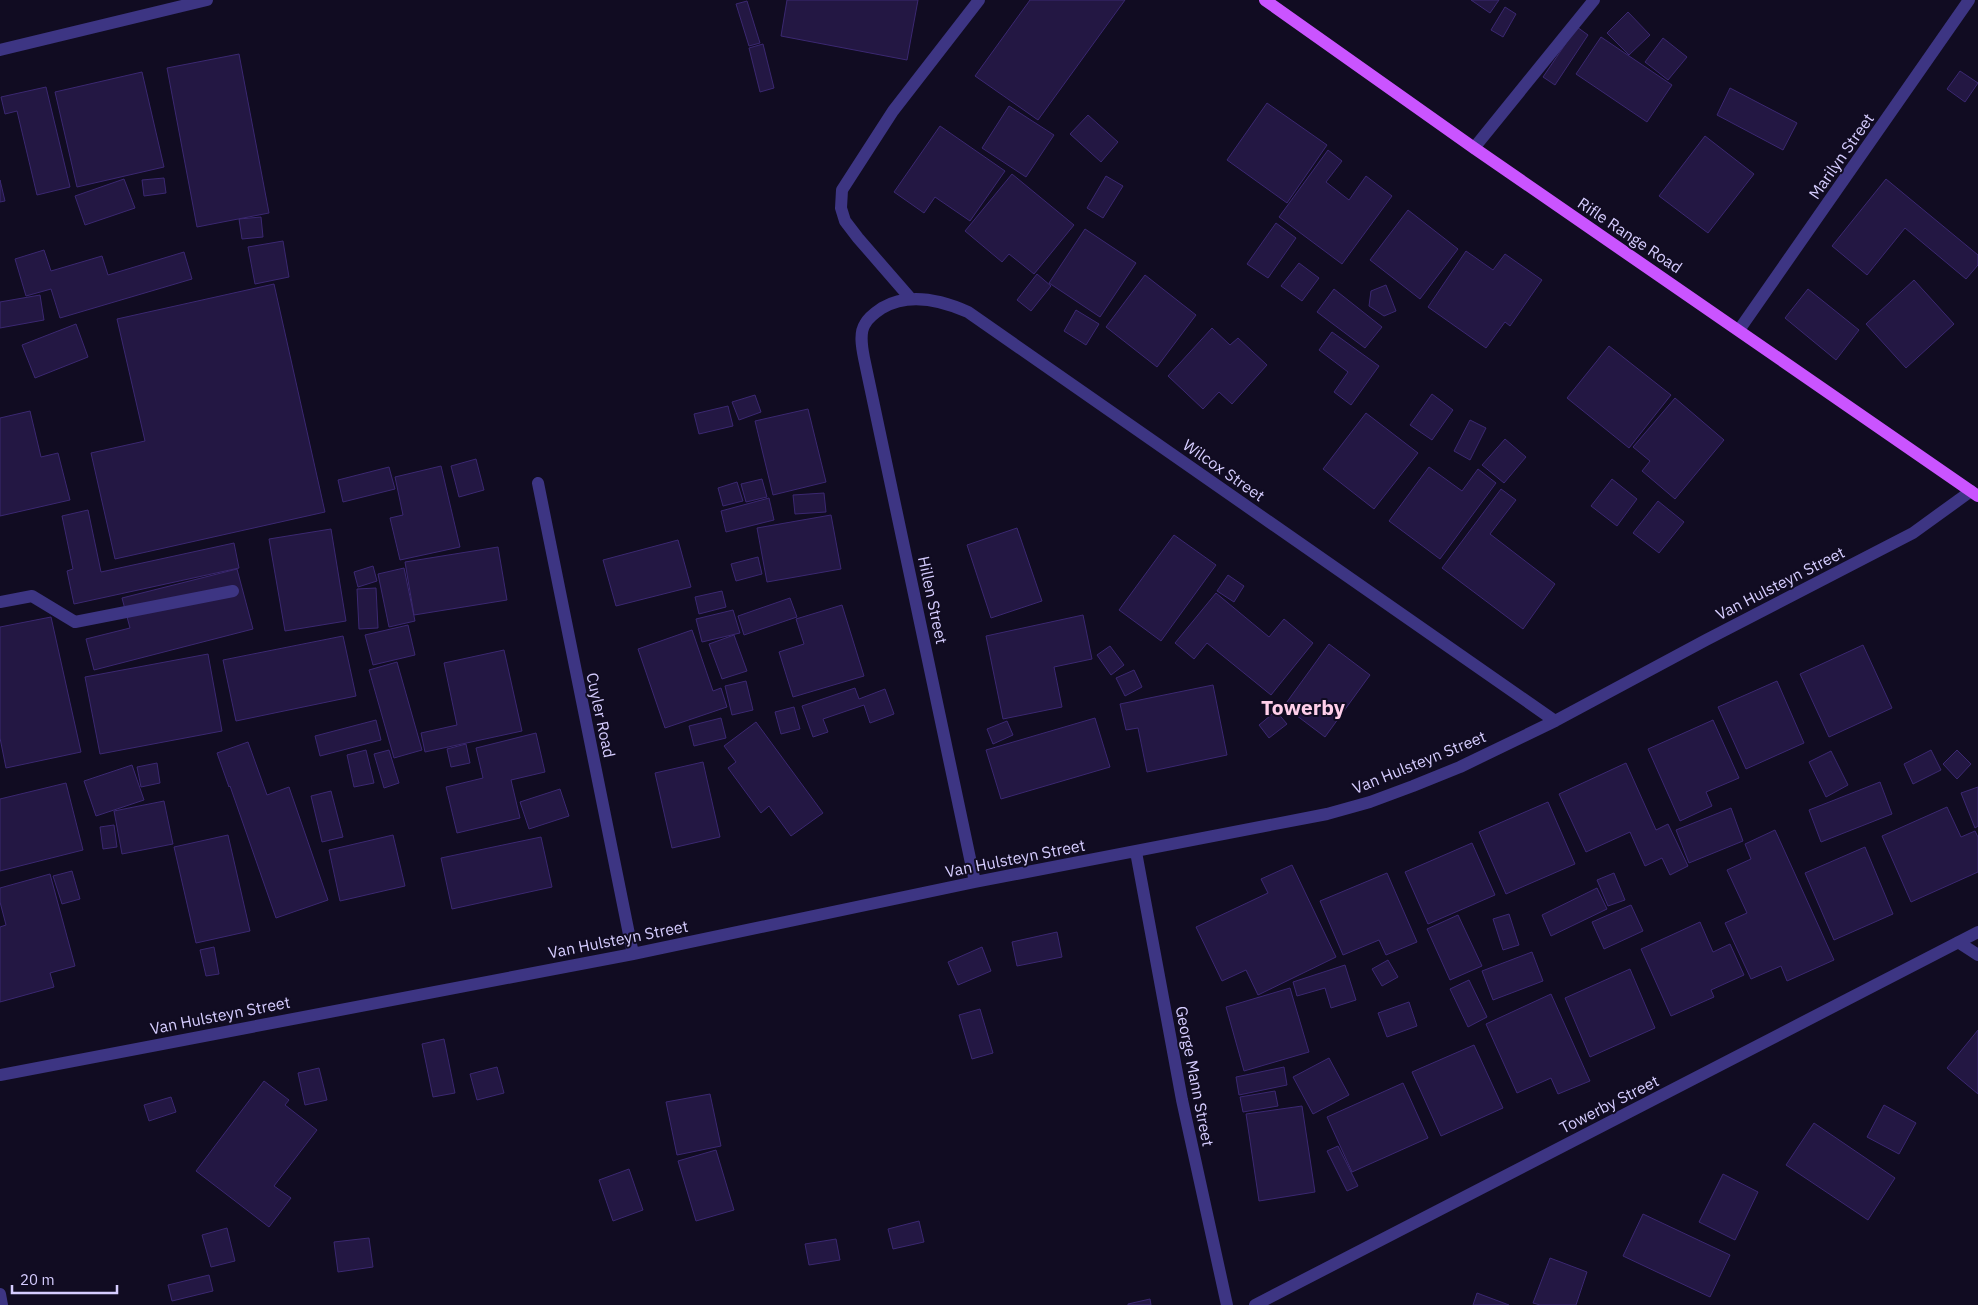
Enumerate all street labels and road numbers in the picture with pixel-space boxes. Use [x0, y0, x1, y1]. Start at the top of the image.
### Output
street label: Marilyn Street [1804, 109, 1878, 203]
street label: Rifle Range Road [1574, 193, 1686, 277]
street label: Wilcox Street [1179, 435, 1269, 505]
street label: Van Hulsteyn Street [1712, 542, 1848, 624]
street label: Hillen Street [914, 554, 952, 646]
street label: Cuyler Road [582, 671, 620, 759]
street label: Van Hulsteyn Street [1349, 726, 1489, 798]
street label: Van Hulsteyn Street [943, 835, 1087, 881]
street label: Van Hulsteyn Street [546, 916, 690, 962]
street label: Van Hulsteyn Street [148, 992, 292, 1038]
street label: George Mann Street [1172, 1004, 1218, 1148]
street label: Towerby Street [1556, 1070, 1662, 1138]

